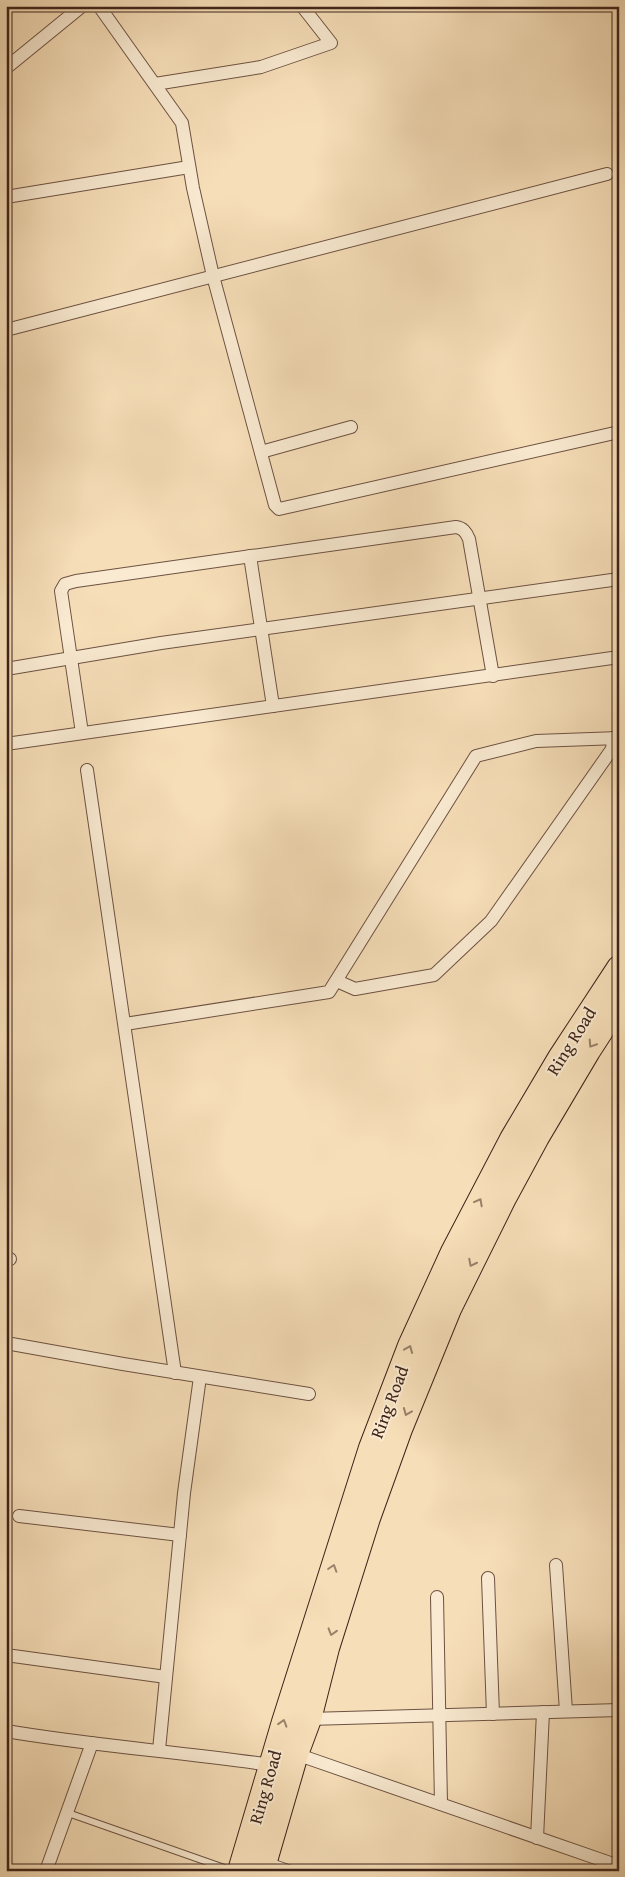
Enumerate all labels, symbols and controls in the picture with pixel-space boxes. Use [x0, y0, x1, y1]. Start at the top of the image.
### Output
street label: Ring Road [539, 1001, 603, 1080]
one-way arrow [589, 1039, 599, 1048]
one-way arrow [473, 1199, 483, 1208]
one-way arrow [468, 1258, 478, 1267]
one-way arrow [403, 1345, 413, 1354]
street label: Ring Road [363, 1361, 415, 1442]
one-way arrow [403, 1407, 413, 1416]
one-way arrow [327, 1565, 337, 1573]
one-way arrow [328, 1627, 338, 1636]
one-way arrow [278, 1720, 288, 1728]
street label: Ring Road [242, 1746, 289, 1827]

